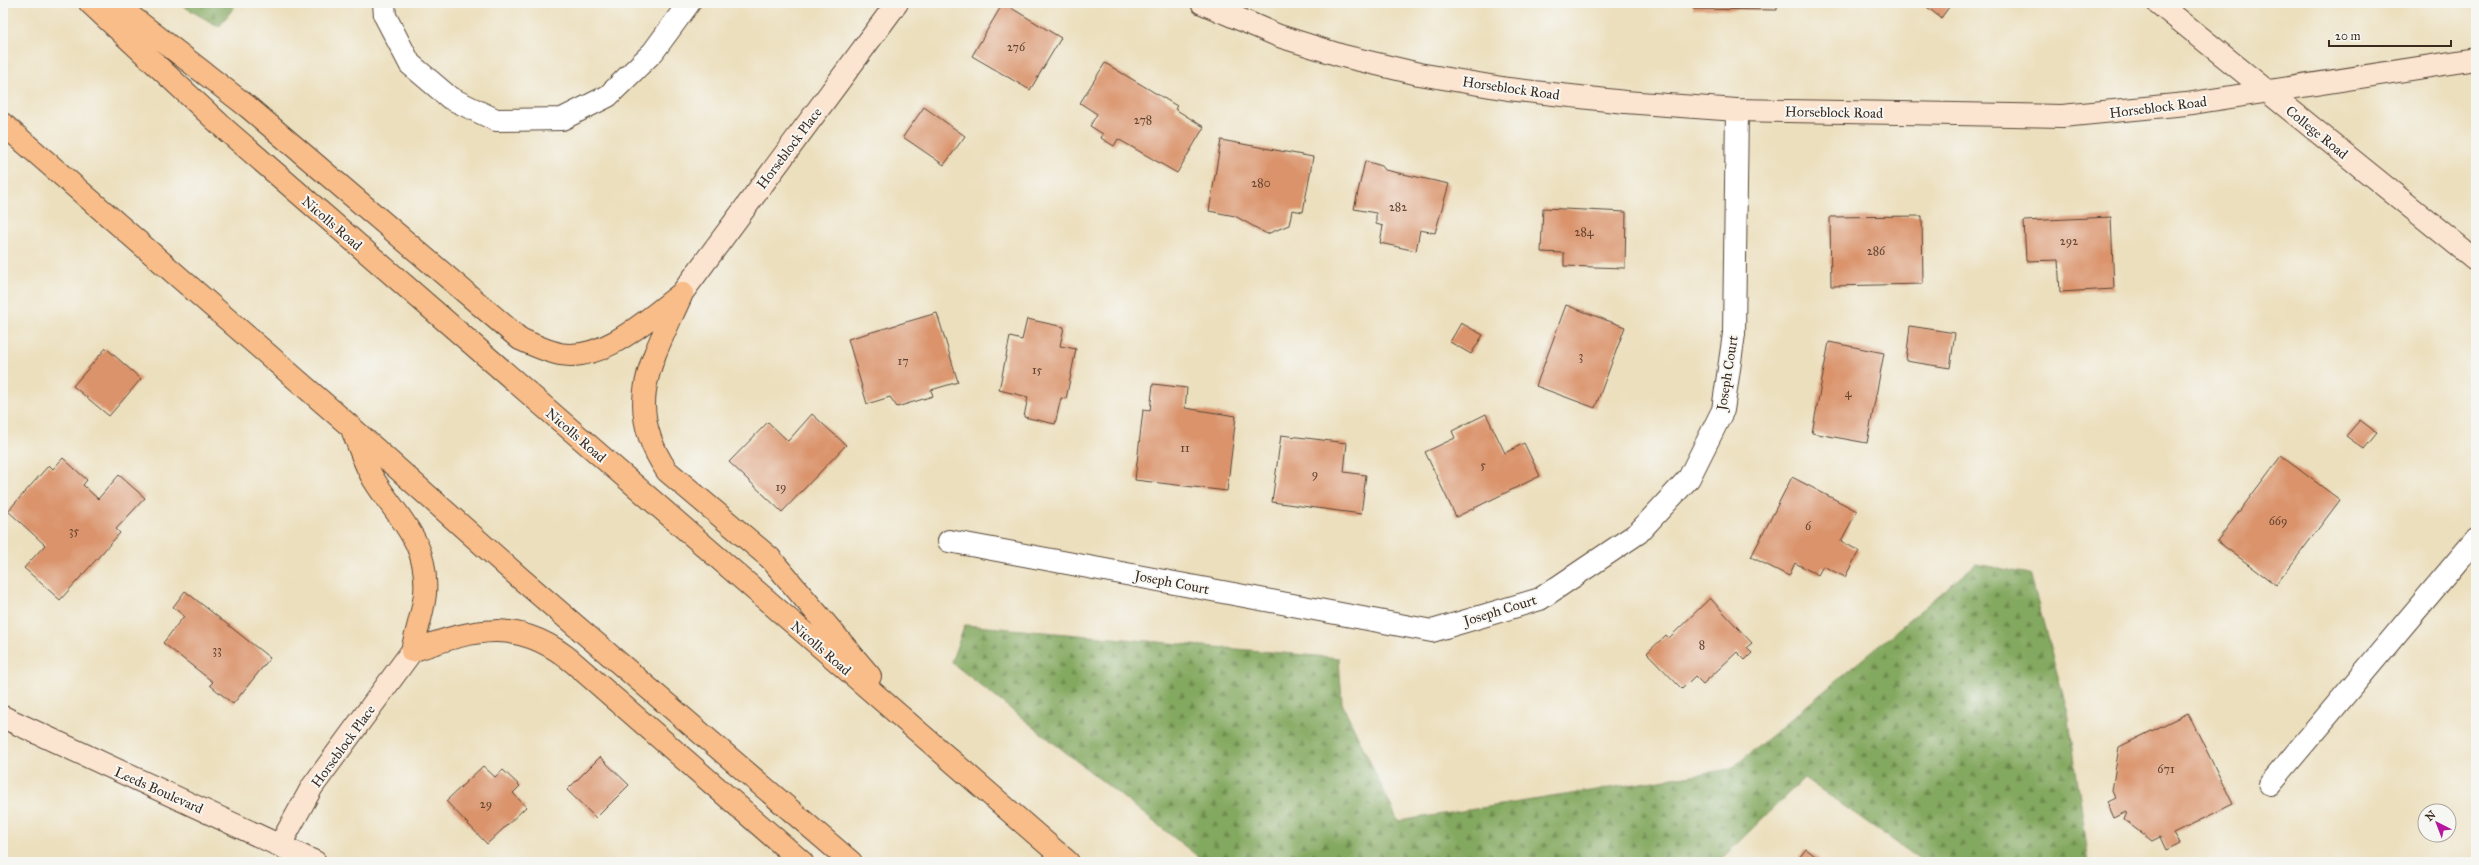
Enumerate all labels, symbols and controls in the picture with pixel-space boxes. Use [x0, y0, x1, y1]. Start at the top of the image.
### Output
scale bar [2329, 22, 2451, 48]
text: 20 m [2335, 29, 2361, 43]
house number: 276 [1007, 40, 1026, 54]
street label: Horseblock Road [1461, 73, 1561, 104]
street label: Horseblock Road [2108, 93, 2208, 122]
street label: College Road [2282, 102, 2351, 163]
street label: Horseblock Road [1785, 103, 1883, 122]
street label: Horseblock Place [753, 104, 826, 192]
house number: 278 [1134, 113, 1152, 127]
house number: 280 [1251, 176, 1271, 190]
street label: Nicolls Road [298, 193, 365, 254]
house number: 282 [1389, 200, 1407, 214]
house number: 284 [1575, 225, 1594, 239]
house number: 292 [2060, 234, 2078, 248]
house number: 286 [1867, 244, 1886, 258]
street label: Joseph Court [1713, 334, 1743, 414]
house number: 3 [1579, 349, 1584, 363]
house number: 17 [897, 354, 909, 368]
house number: 15 [1032, 363, 1043, 377]
house number: 4 [1845, 386, 1852, 400]
street label: Nicolls Road [542, 405, 609, 466]
house number: 11 [1180, 441, 1190, 455]
house number: 5 [1480, 458, 1486, 472]
house number: 9 [1312, 467, 1318, 481]
house number: 19 [775, 480, 787, 494]
house number: 669 [2269, 514, 2287, 528]
house number: 6 [1805, 519, 1812, 533]
house number: 35 [69, 524, 80, 538]
street label: Joseph Court [1131, 567, 1211, 599]
street label: Joseph Court [1460, 591, 1539, 631]
street label: Nicolls Road [787, 618, 854, 679]
house number: 8 [1699, 638, 1705, 652]
house number: 33 [212, 643, 222, 657]
street label: Horseblock Place [308, 702, 379, 791]
house number: 671 [2157, 762, 2175, 776]
street label: Leeds Boulevard [112, 763, 206, 818]
house number: 29 [480, 797, 492, 811]
north arrow [2417, 803, 2457, 843]
text: N [2423, 808, 2439, 824]

